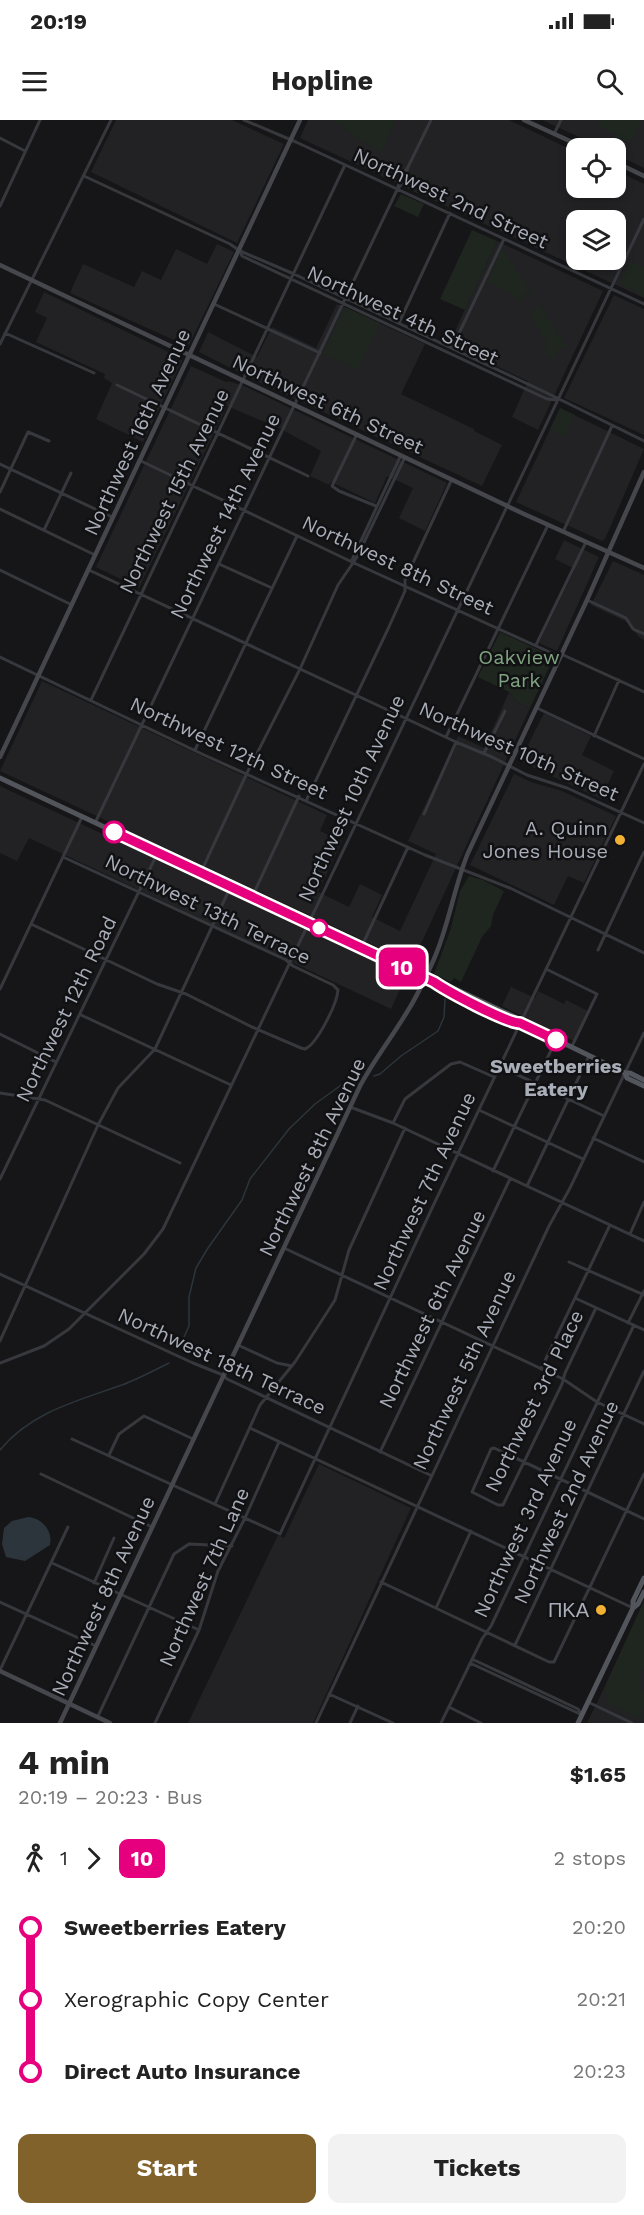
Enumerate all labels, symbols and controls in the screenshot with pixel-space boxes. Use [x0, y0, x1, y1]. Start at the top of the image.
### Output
text: 20:19 [30, 9, 87, 34]
icon: menu [18, 65, 51, 98]
text: Hopline [271, 65, 373, 97]
icon: search [593, 65, 626, 98]
map controls [566, 138, 626, 270]
button: locate [566, 138, 626, 198]
street label: Northwest 2nd Street [350, 142, 553, 254]
button: layers [566, 210, 626, 270]
street label: Northwest 4th Street [304, 260, 503, 370]
street label: Northwest 16th Avenue [78, 325, 196, 539]
street label: Northwest 6th Street [229, 349, 428, 459]
street label: Northwest 15th Avenue [114, 385, 234, 597]
street label: Northwest 14th Avenue [165, 409, 285, 623]
street label: Northwest 8th Street [298, 510, 498, 620]
park label: Oakview Park [478, 645, 560, 692]
street label: Northwest 10th Avenue [292, 691, 410, 905]
street label: Northwest 12th Street [126, 692, 332, 805]
street label: Northwest 10th Street [415, 696, 623, 806]
place label: A. Quinn Jones House [483, 816, 608, 863]
unlabelled marker [103, 821, 125, 843]
marker: A. Quinn Jones House [613, 833, 627, 847]
street label: Northwest 13th Terrace [101, 849, 315, 969]
street label: Northwest 12th Road [11, 912, 121, 1106]
unlabelled marker [310, 919, 328, 937]
line badge: 10 [375, 948, 429, 986]
text: 10 [391, 955, 413, 980]
marker: Sweetberries Eatery [545, 1029, 567, 1051]
street label: Northwest 8th Avenue [253, 1054, 371, 1260]
place label: Sweetberries Eatery [490, 1054, 622, 1101]
street label: Northwest 7th Avenue [367, 1088, 481, 1294]
street label: Northwest 6th Avenue [373, 1206, 491, 1412]
street label: Northwest 5th Avenue [407, 1266, 521, 1474]
street label: Northwest 18th Terrace [114, 1302, 330, 1420]
street label: Northwest 3rd Place [479, 1306, 589, 1496]
street label: Northwest 2nd Avenue [508, 1396, 624, 1608]
street label: Northwest 3rd Avenue [468, 1415, 582, 1621]
street label: Northwest 7th Lane [154, 1484, 254, 1670]
street label: Northwest 8th Avenue [46, 1492, 160, 1700]
place label: ΠΚΑ [548, 1598, 590, 1622]
marker: ΠΚΑ [594, 1603, 608, 1617]
text: 4 min [18, 1743, 110, 1782]
text: $1.65 [570, 1762, 626, 1787]
text: 20:19 – 20:23 · Bus [18, 1785, 203, 1809]
icon: walk [18, 1842, 51, 1875]
icon: forward [77, 1842, 110, 1875]
text: 1 [60, 1846, 68, 1870]
text: 10 [131, 1846, 153, 1871]
text: 2 stops [554, 1846, 626, 1870]
text: Sweetberries Eatery [64, 1915, 286, 1940]
text: 20:20 [572, 1915, 626, 1939]
text: Xerographic Copy Center [64, 1987, 329, 2012]
text: 20:21 [577, 1987, 626, 2011]
text: Direct Auto Insurance [64, 2059, 301, 2084]
text: 20:23 [573, 2059, 626, 2083]
button: Start [18, 2134, 316, 2203]
button: Tickets [328, 2134, 626, 2203]

